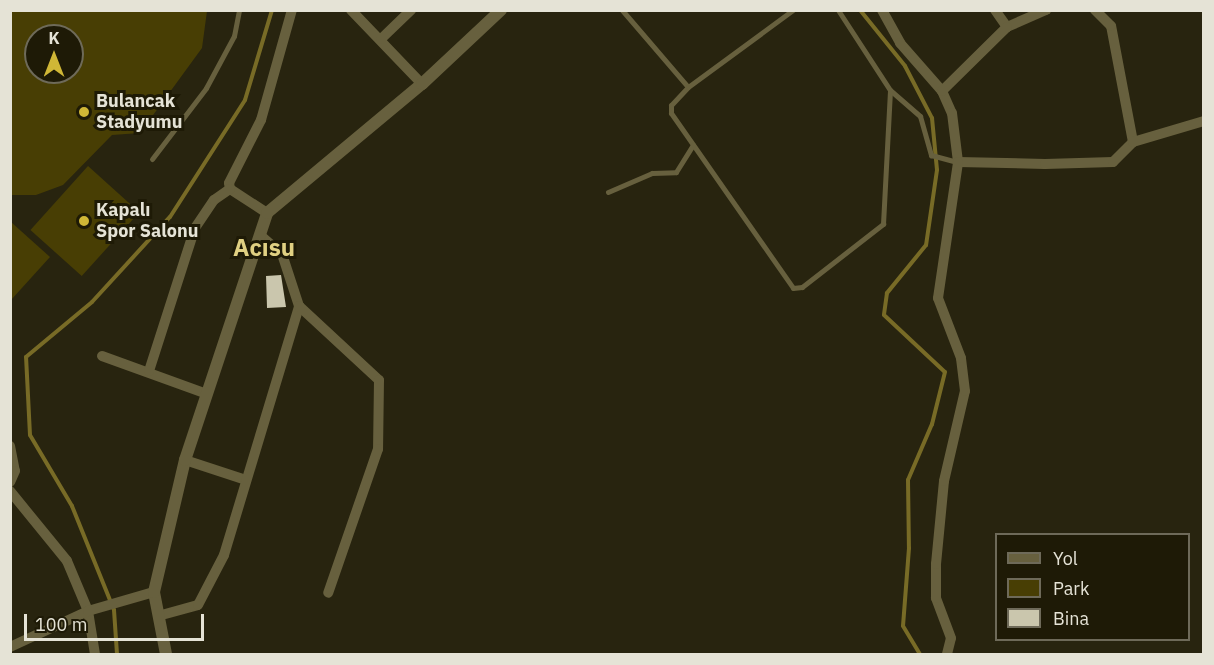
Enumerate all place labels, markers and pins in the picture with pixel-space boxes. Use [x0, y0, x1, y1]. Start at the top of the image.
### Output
place label: Bulancak Stadyumu [96, 91, 182, 134]
marker: Bulancak Stadyumu [77, 105, 91, 119]
place label: Kapalı Spor Salonu [96, 200, 198, 242]
marker: Kapalı Spor Salonu [77, 214, 91, 228]

